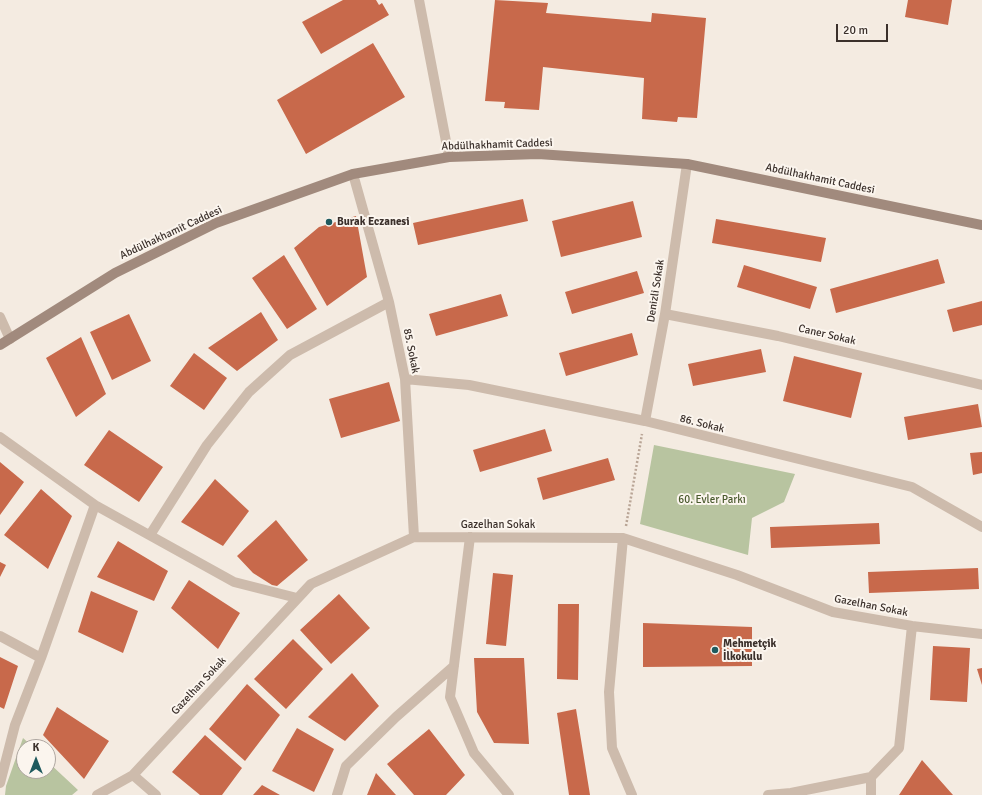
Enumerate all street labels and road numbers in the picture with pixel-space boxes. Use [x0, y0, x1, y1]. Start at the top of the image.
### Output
street label: Abdülhakhamit Caddesi [441, 136, 553, 154]
street label: Abdülhakhamit Caddesi [764, 161, 876, 197]
street label: Abdülhakhamit Caddesi [118, 204, 224, 262]
street label: Denizli Sokak [645, 259, 667, 323]
street label: Caner Sokak [797, 322, 857, 348]
street label: 85. Sokak [400, 327, 422, 375]
street label: 86. Sokak [678, 412, 726, 436]
street label: Gazelhan Sokak [461, 518, 535, 532]
street label: Gazelhan Sokak [833, 592, 909, 620]
street label: Gazelhan Sokak [169, 654, 229, 718]

